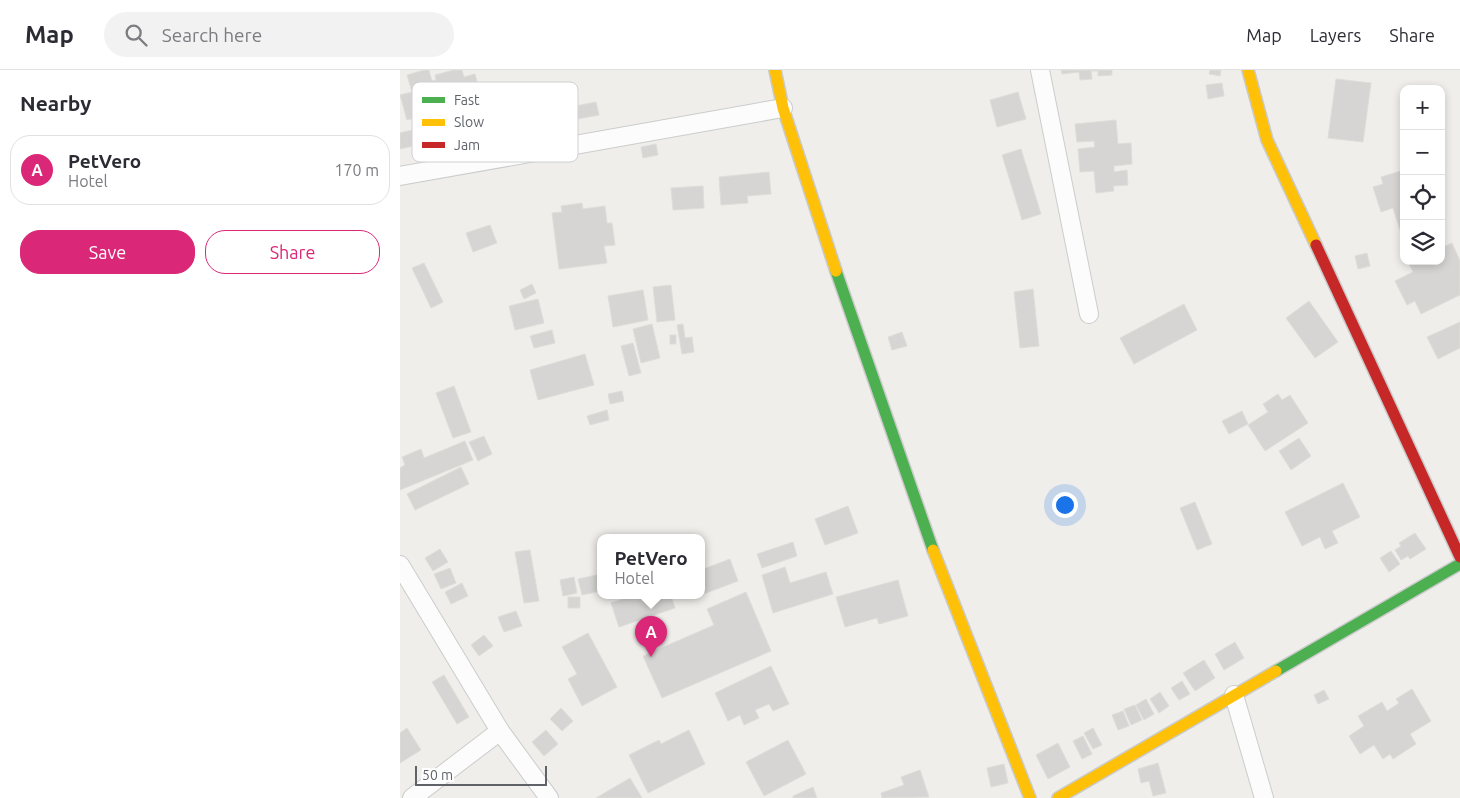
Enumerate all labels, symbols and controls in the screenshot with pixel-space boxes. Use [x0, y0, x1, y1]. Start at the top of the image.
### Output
search box [104, 12, 454, 57]
text: Map [25, 21, 74, 48]
icon: search [122, 21, 150, 49]
text: Search here [162, 24, 262, 46]
text: Map [1246, 25, 1282, 45]
text: Layers [1310, 25, 1361, 45]
text: Share [1389, 25, 1435, 45]
legend [412, 82, 578, 162]
map controls [1400, 85, 1445, 265]
button: + [1400, 85, 1445, 130]
text: Nearby [20, 91, 91, 115]
text: Fast [454, 92, 480, 108]
text: Slow [454, 114, 484, 130]
button: − [1400, 130, 1445, 175]
text: Jam [454, 137, 480, 153]
text: PetVero [68, 150, 141, 172]
text: A [31, 161, 43, 179]
text: 170 m [334, 161, 379, 179]
text: Hotel [68, 172, 108, 190]
button: locate [1400, 175, 1445, 220]
button: layers [1400, 220, 1445, 265]
button: Save [20, 230, 195, 274]
button: Share [205, 230, 380, 274]
your location [1052, 492, 1078, 518]
popup [597, 534, 705, 599]
text: PetVero [614, 547, 688, 569]
text: Hotel [614, 569, 654, 587]
pin: A [635, 616, 667, 657]
scale bar [415, 763, 548, 786]
text: 50 m [422, 767, 453, 783]

